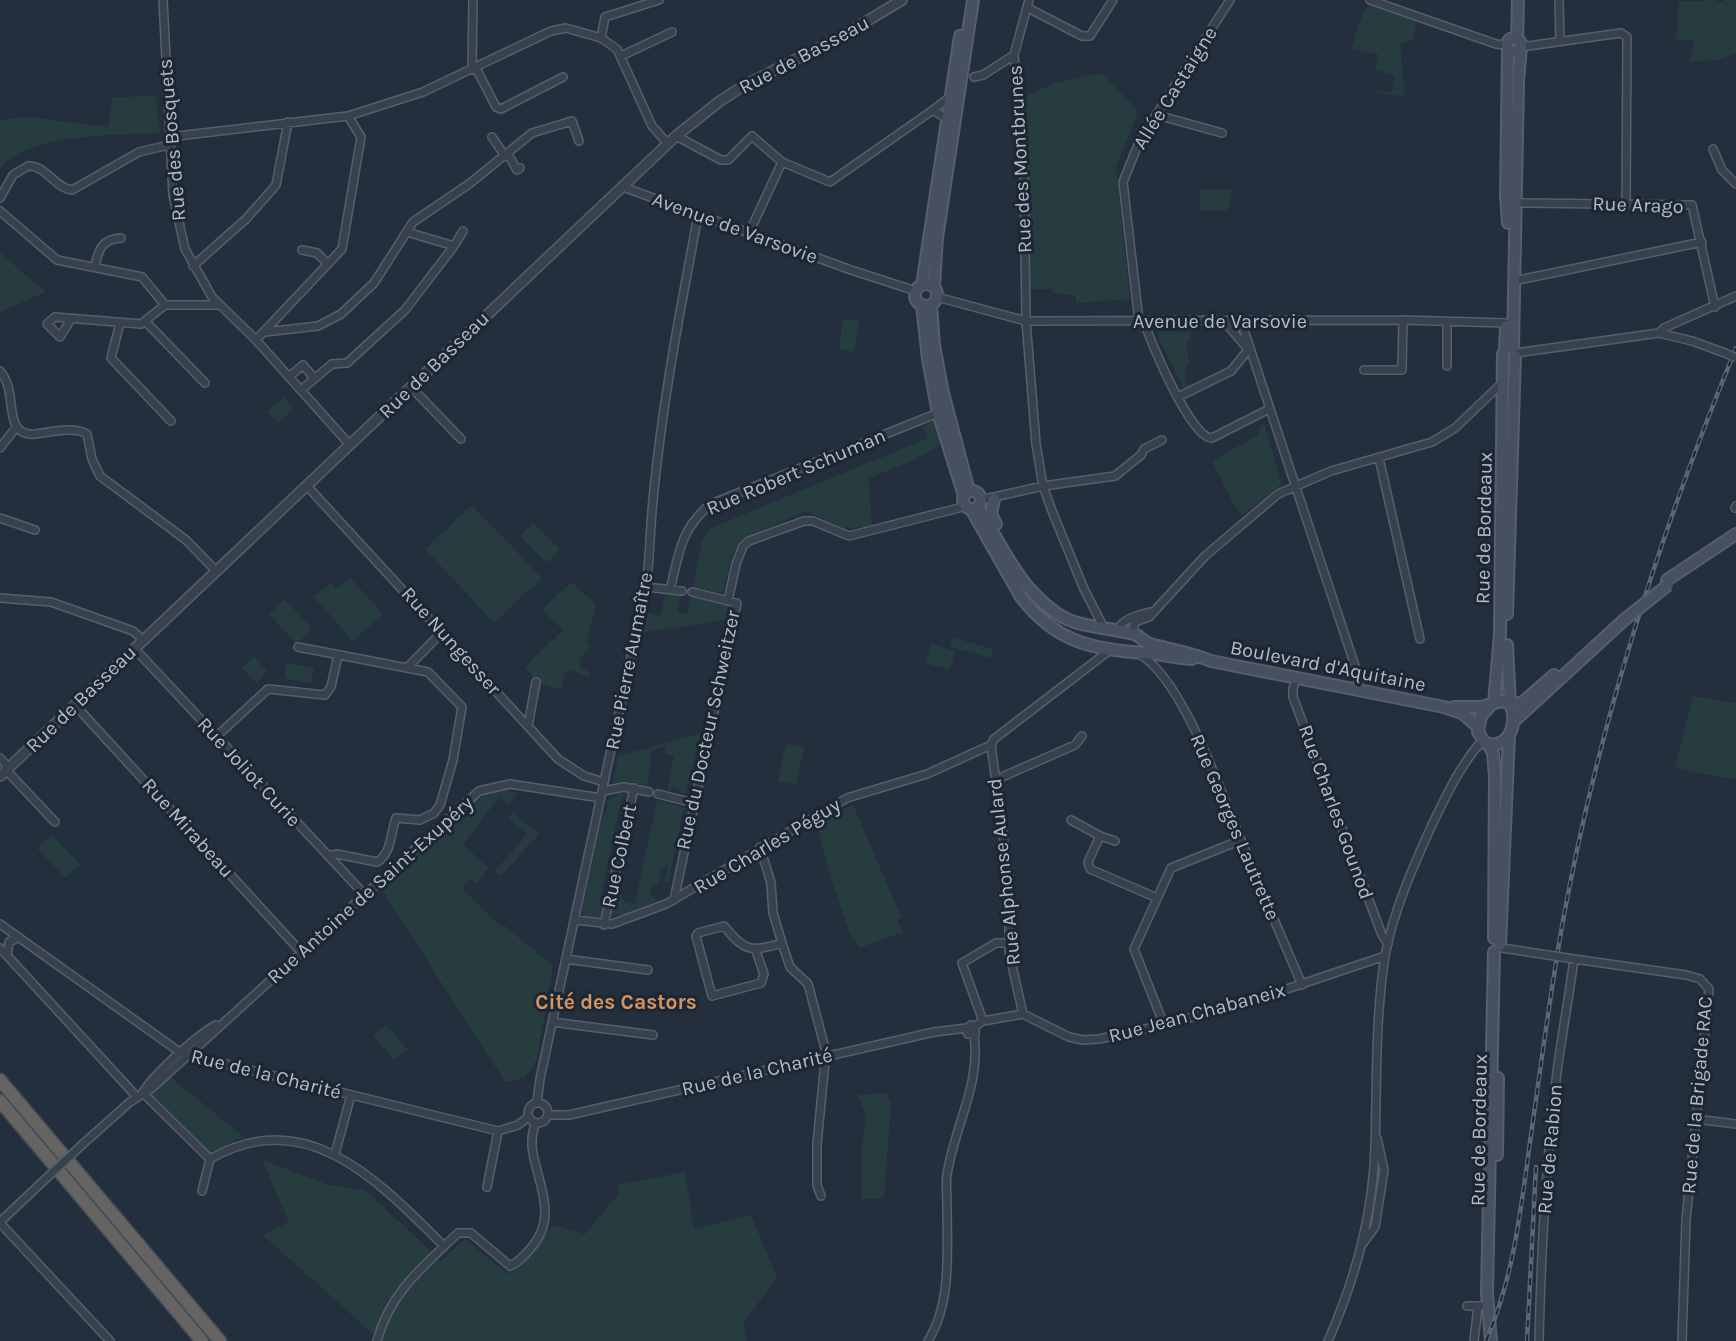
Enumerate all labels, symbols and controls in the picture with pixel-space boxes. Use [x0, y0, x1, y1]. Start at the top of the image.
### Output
street label: Rue de Basseau [735, 11, 873, 99]
street label: Allée Castaigne [1128, 23, 1222, 153]
street label: Rue des Bosquets [153, 58, 191, 222]
street label: Rue des Montbrunes [1004, 64, 1036, 254]
street label: Avenue de Varsovie [649, 187, 821, 269]
street label: Rue Arago [1592, 192, 1684, 218]
street label: Rue de Basseau [374, 307, 494, 423]
street label: Avenue de Varsovie [1133, 310, 1307, 333]
street label: Rue Robert Schuman [703, 424, 889, 520]
street label: Rue de Bordeaux [1471, 452, 1497, 604]
street label: Rue Pierre Aumaître [600, 570, 658, 752]
street label: Rue Nungesser [397, 582, 506, 700]
street label: Rue du Docteur Schweitzer [671, 607, 745, 852]
street label: Boulevard d'Aquitaine [1228, 636, 1428, 696]
street label: Rue de Basseau [21, 641, 141, 757]
street label: Rue Joliot Curie [193, 713, 305, 831]
street label: Rue Charles Gounod [1294, 722, 1378, 902]
street label: Rue Georges Lautrette [1185, 730, 1285, 924]
street label: Rue Mirabeau [137, 774, 239, 882]
street label: Rue Alphonse Aulard [983, 777, 1025, 967]
street label: Rue Antoine de Saint-Exupéry [262, 791, 478, 989]
street label: Rue Charles Péguy [689, 793, 845, 899]
street label: Rue Colbert [597, 802, 641, 910]
street label: Rue Jean Chabaneix [1106, 978, 1288, 1048]
district label: Cité des Castors [535, 990, 697, 1014]
street label: Rue de la Brigade RAC [1677, 995, 1717, 1195]
street label: Rue de la Charité [679, 1043, 835, 1101]
street label: Rue de la Charité [189, 1044, 343, 1104]
street label: Rue de Bordeaux [1466, 1054, 1492, 1206]
street label: Rue de Rabion [1533, 1083, 1567, 1215]

